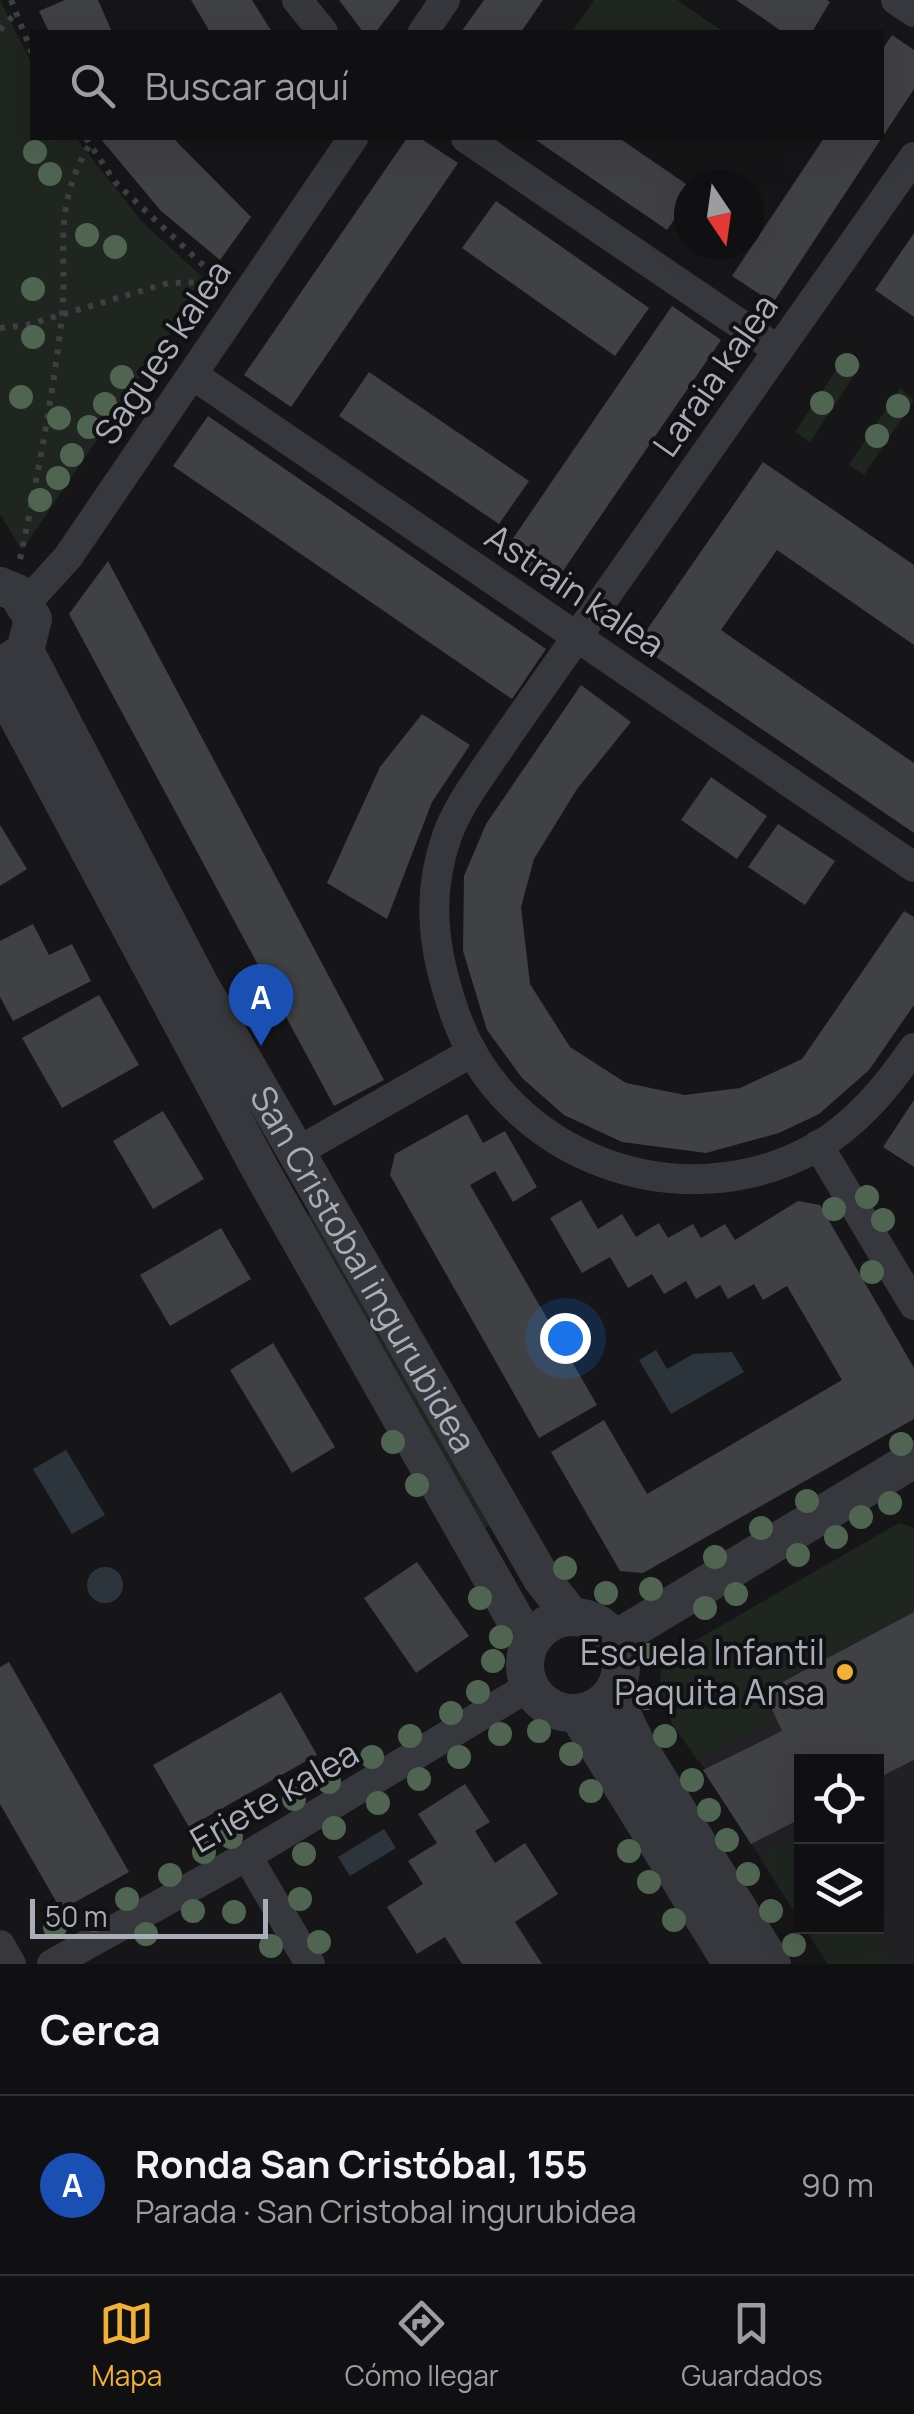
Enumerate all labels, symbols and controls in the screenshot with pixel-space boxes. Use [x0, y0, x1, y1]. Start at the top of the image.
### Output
search box [30, 30, 884, 140]
icon: search [65, 58, 120, 113]
text: Buscar aquí [145, 59, 349, 111]
north arrow [674, 170, 764, 260]
street label: Sagues kalea [83, 250, 241, 454]
street label: Laraia kalea [641, 284, 789, 466]
street label: Astrain kalea [476, 512, 674, 668]
pin: A [228, 964, 294, 1046]
street label: San Cristobal ingurubidea [239, 1077, 488, 1461]
your location [540, 1313, 591, 1364]
place label: Escuela Infantil Paquita Ansa [580, 1628, 825, 1716]
marker: Escuela Infantil Paquita Ansa [834, 1661, 856, 1683]
street label: Eriete kalea [181, 1729, 367, 1863]
map controls [794, 1754, 884, 1934]
button: locate [794, 1754, 884, 1844]
button: layers [794, 1844, 884, 1934]
scale bar [30, 1894, 268, 1938]
text: 50 m [45, 1897, 108, 1935]
text: Cerca [40, 2000, 161, 2058]
text: Ronda San Cristóbal, 155 [135, 2137, 588, 2189]
text: A [62, 2163, 83, 2207]
text: 90 m [801, 2163, 874, 2207]
text: Parada · San Cristobal ingurubidea [135, 2189, 637, 2233]
tab: Mapa [91, 2296, 162, 2394]
tab: Cómo llegar [345, 2296, 499, 2394]
tab: Guardados [681, 2296, 823, 2394]

